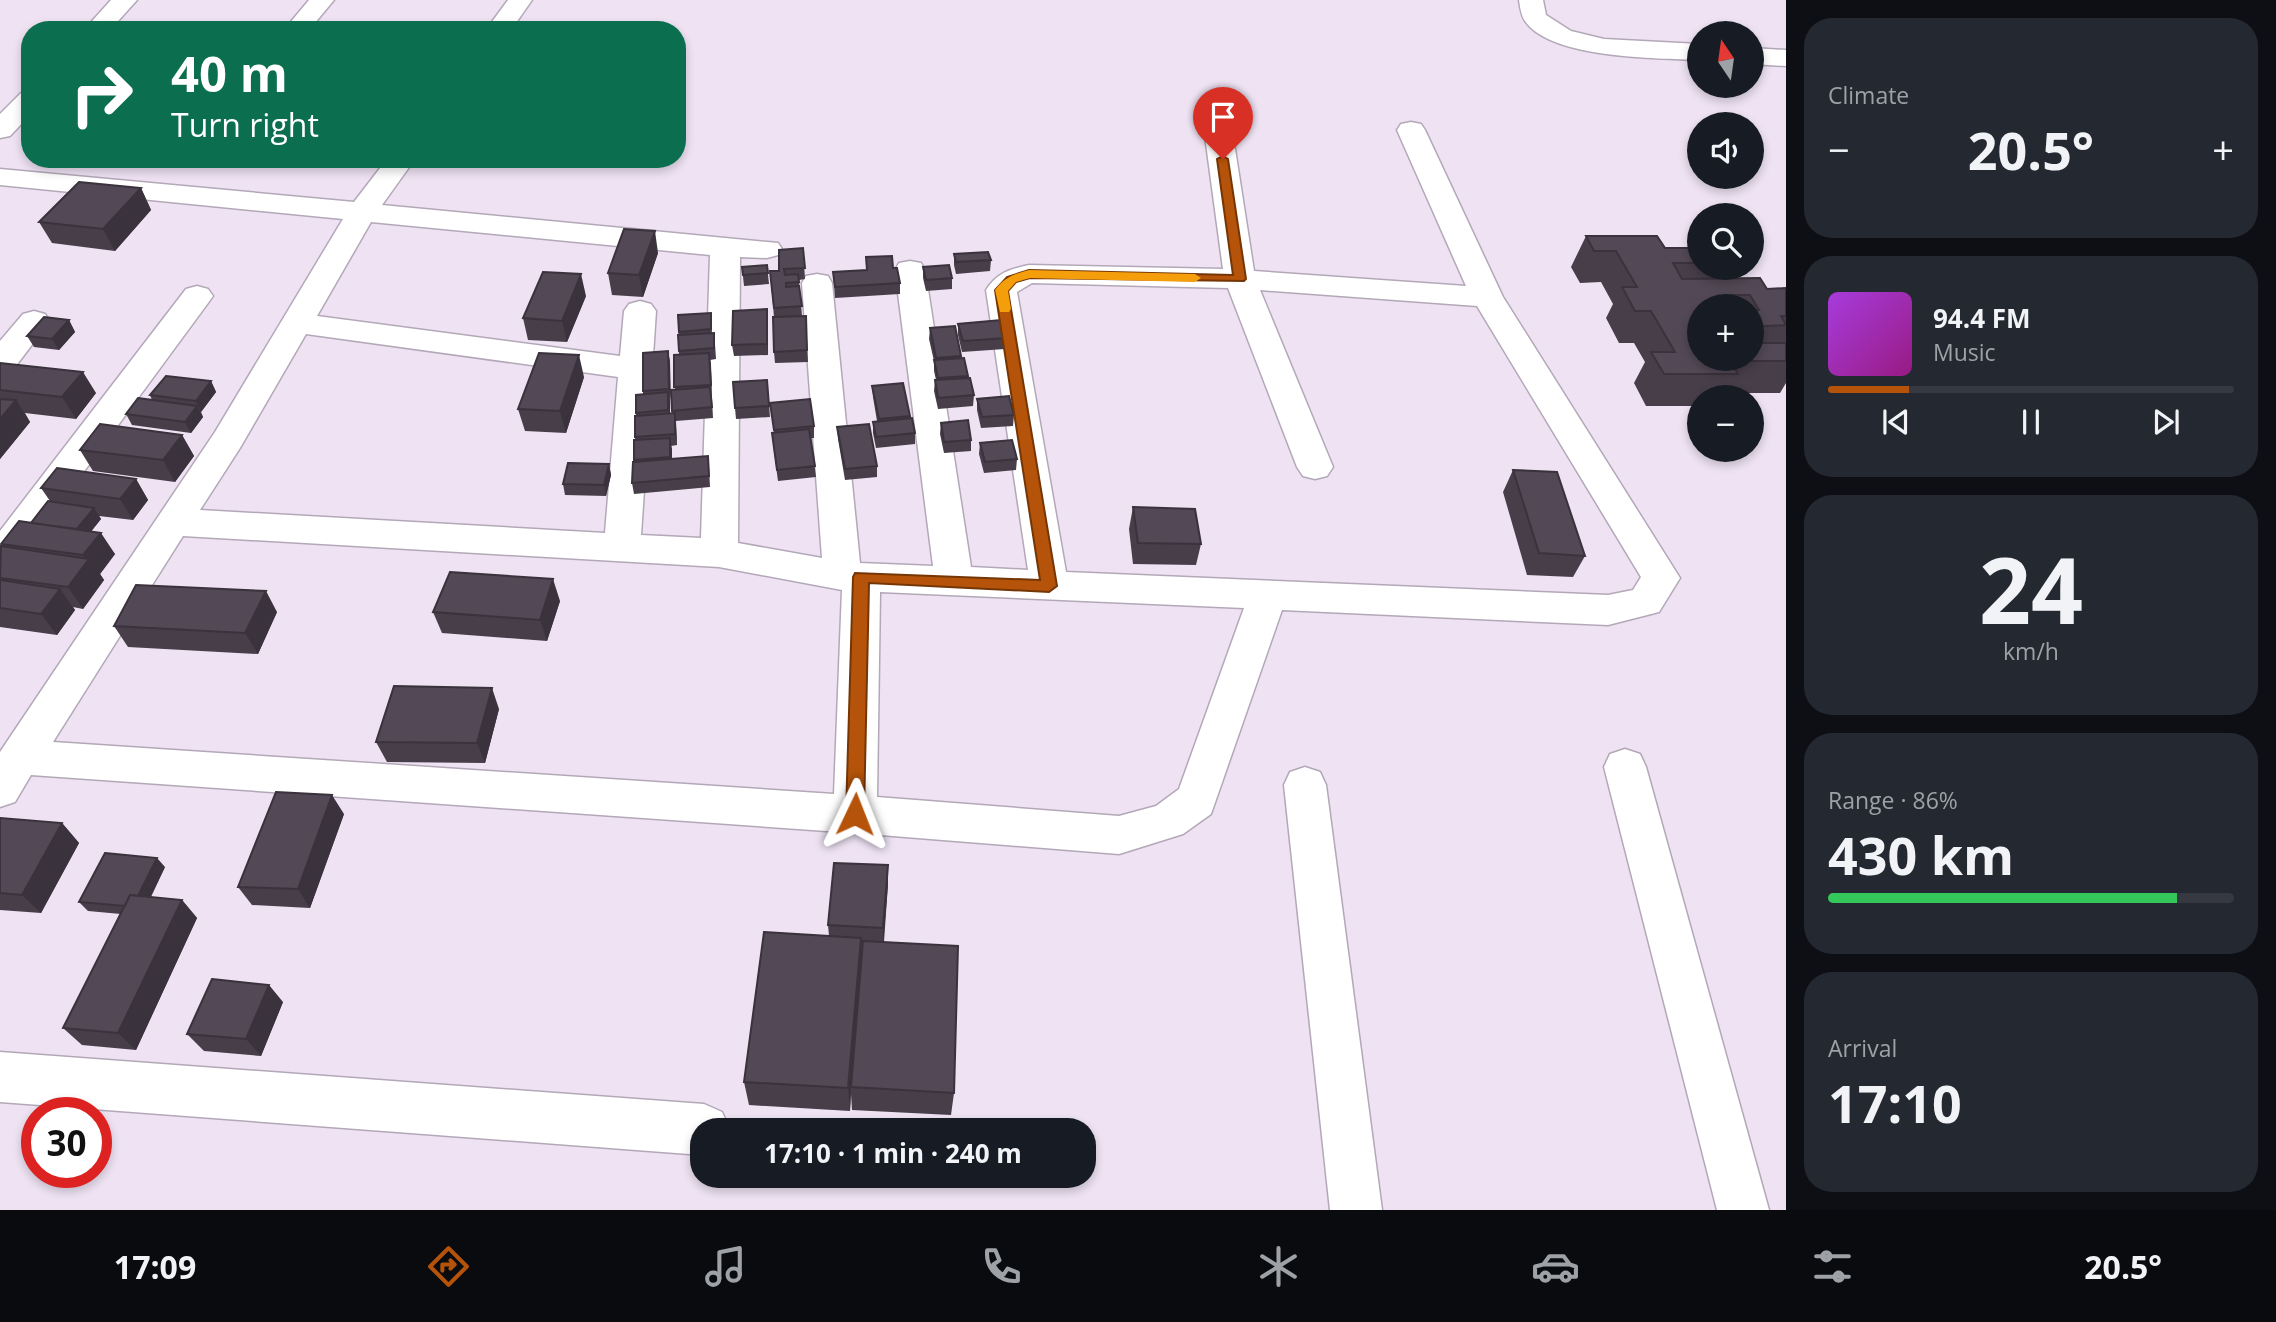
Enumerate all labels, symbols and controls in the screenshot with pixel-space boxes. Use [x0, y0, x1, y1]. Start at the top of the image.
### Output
north arrow [1687, 21, 1764, 98]
map controls [1687, 21, 1764, 462]
text: 40 m [171, 40, 288, 106]
icon: right [56, 49, 147, 140]
text: Climate [1828, 79, 1909, 111]
pin [1193, 87, 1253, 159]
icon: arrive [1204, 98, 1242, 136]
text: Turn right [171, 103, 319, 146]
button: sound [1687, 112, 1764, 189]
text: 20.5° [1968, 114, 2094, 185]
text: − [1828, 123, 1850, 175]
text: + [2212, 123, 2234, 175]
button: search [1687, 203, 1764, 280]
button: + [1687, 294, 1764, 371]
text: 94.4 FM [1933, 300, 2031, 336]
text: Music [1933, 336, 1996, 368]
button: − [1687, 385, 1764, 462]
icon: previous [1877, 403, 1915, 441]
icon: pause [2012, 403, 2050, 441]
icon: next [2147, 403, 2185, 441]
text: 24 [1979, 527, 2083, 651]
text: km/h [2003, 635, 2059, 667]
position arrow [818, 777, 892, 851]
text: Range · 86% [1828, 784, 1958, 816]
text: 430 km [1828, 819, 2014, 890]
text: Arrival [1828, 1032, 1897, 1064]
text: 17:10 [1828, 1067, 1962, 1138]
speed limit sign: 30 [21, 1097, 112, 1188]
text: 17:10 · 1 min · 240 m [764, 1135, 1022, 1171]
icon: directions [424, 1242, 473, 1291]
icon: music [701, 1242, 750, 1291]
icon: phone [977, 1242, 1026, 1291]
icon: climate [1254, 1242, 1303, 1291]
icon: car [1531, 1242, 1580, 1291]
icon: filters [1808, 1242, 1857, 1291]
text: 17:09 [114, 1245, 196, 1288]
text: 20.5° [2084, 1245, 2162, 1288]

